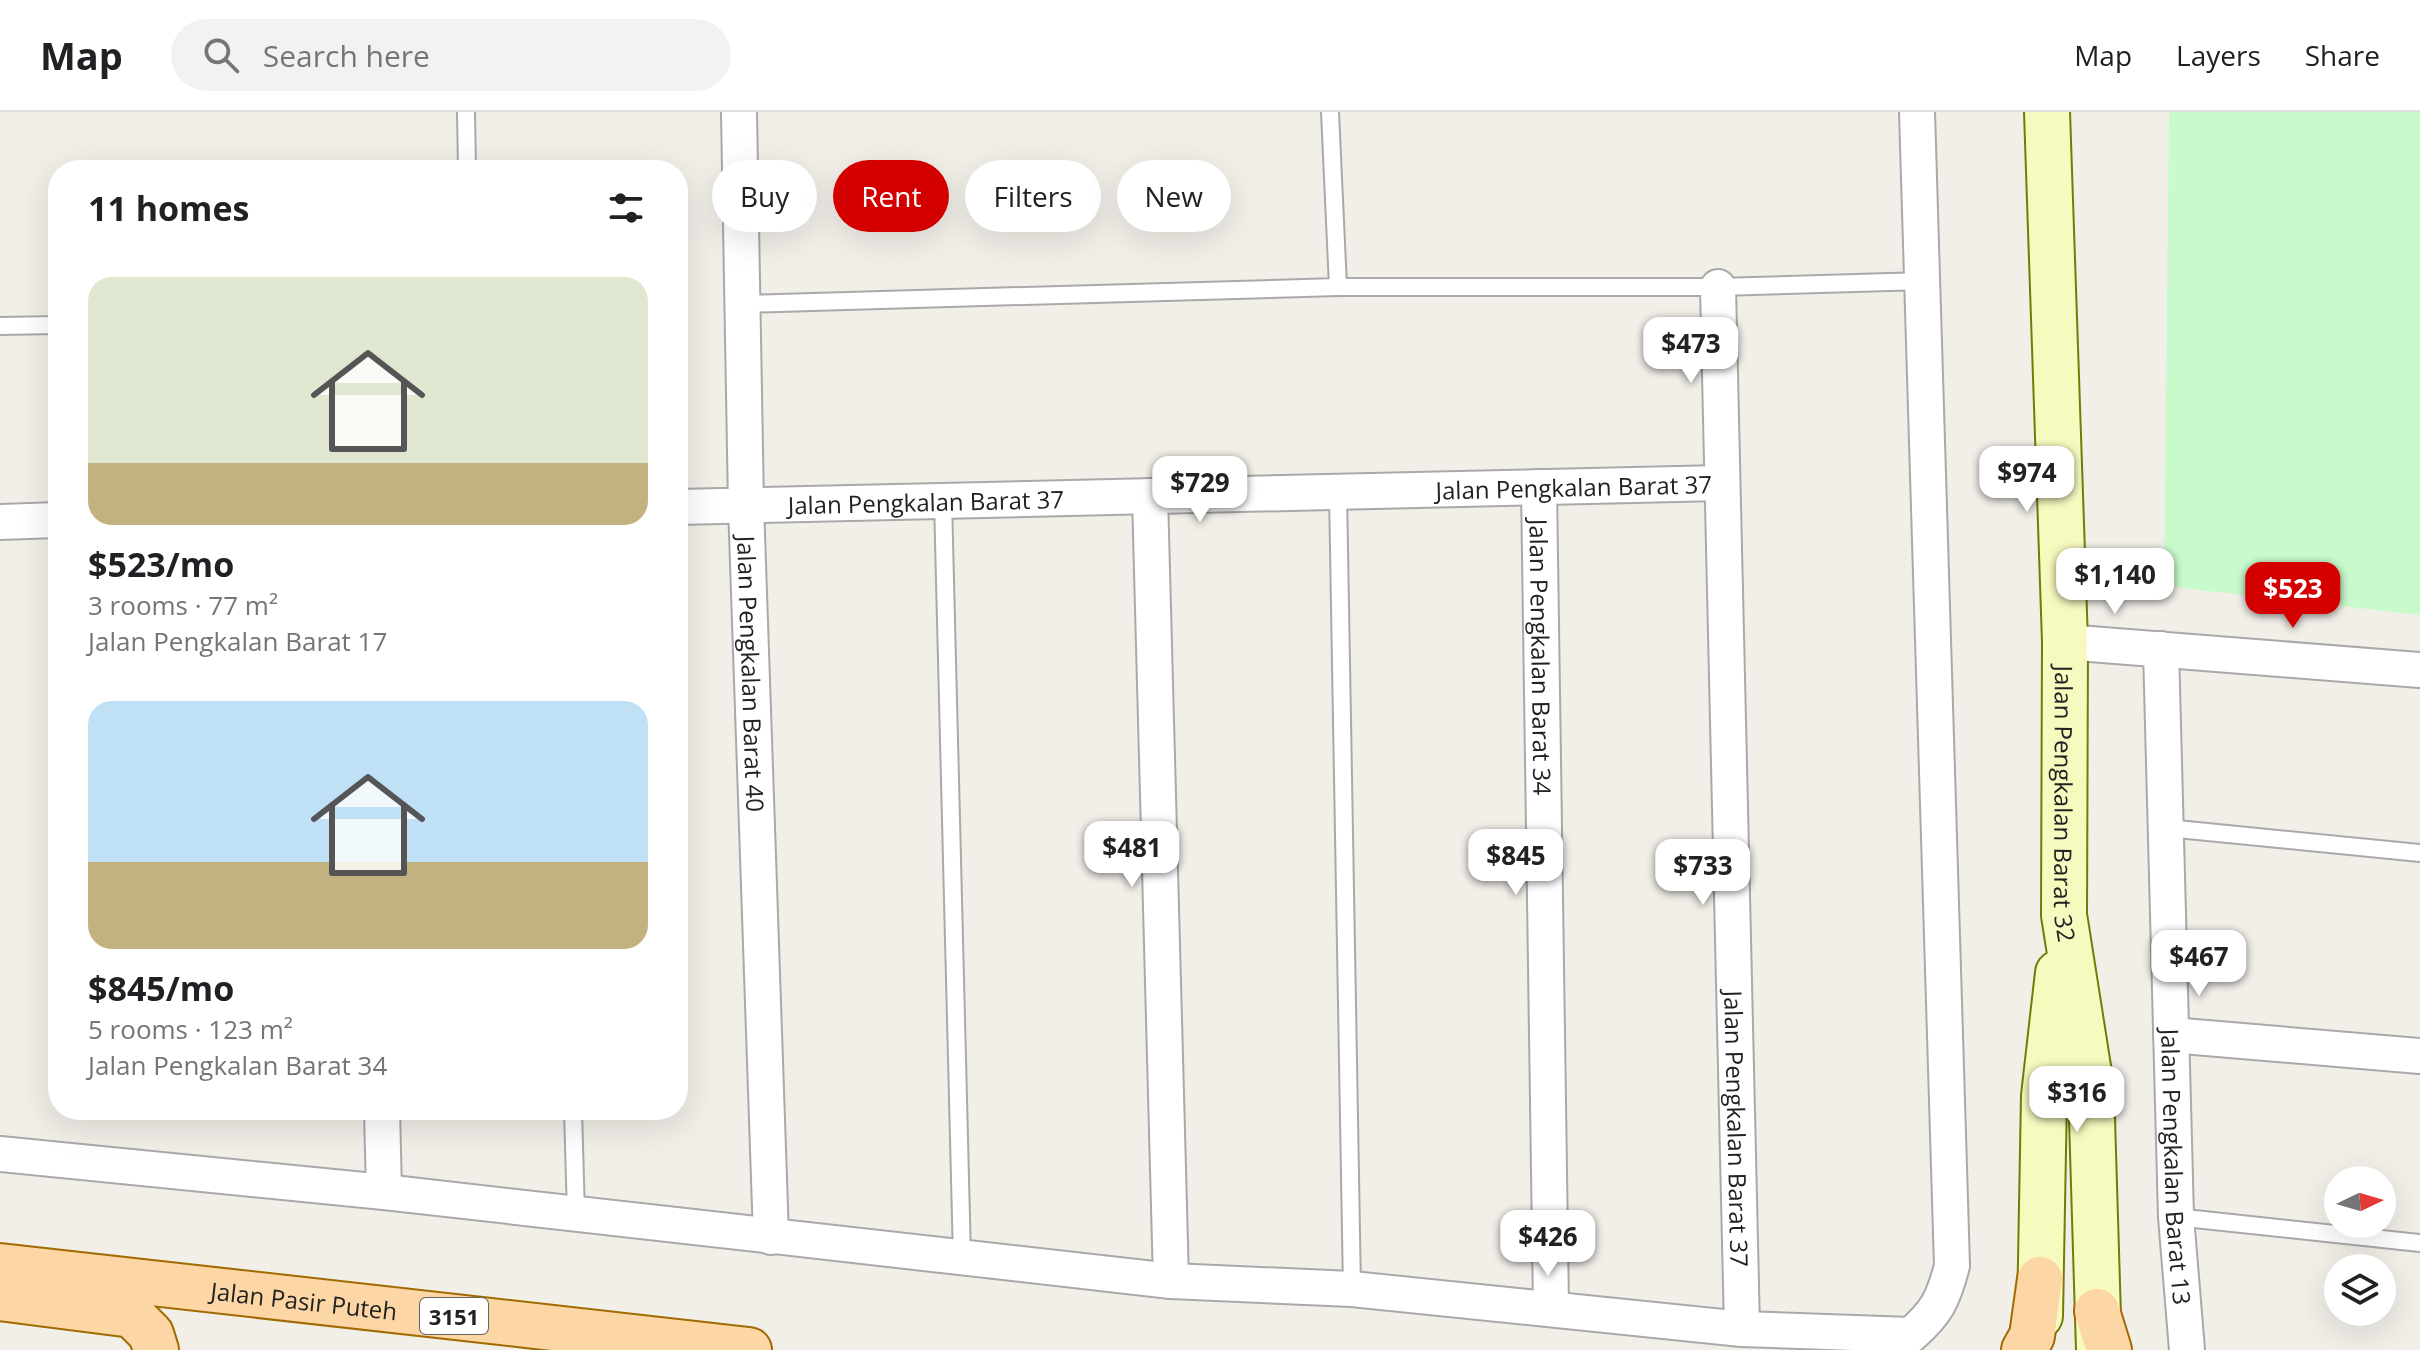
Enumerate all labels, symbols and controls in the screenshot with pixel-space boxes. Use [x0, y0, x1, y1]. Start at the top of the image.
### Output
search box [171, 19, 731, 91]
text: Map [40, 29, 123, 81]
icon: search [199, 33, 243, 77]
text: Search here [263, 35, 430, 76]
text: Map [2074, 36, 2132, 74]
text: Layers [2176, 36, 2261, 74]
text: Share [2305, 36, 2380, 74]
chip: Buy [712, 160, 817, 232]
chip: Rent [833, 160, 949, 232]
chip: Filters [965, 160, 1101, 232]
chip: New [1117, 160, 1231, 232]
text: 11 homes [88, 185, 249, 231]
icon: filters [604, 186, 648, 230]
pin: $473 [1644, 317, 1738, 385]
text: $473 [1661, 325, 1721, 361]
icon: home [296, 329, 440, 473]
pin: $974 [1980, 446, 2074, 514]
text: $974 [1997, 454, 2057, 490]
pin: $729 [1153, 456, 1247, 524]
text: $729 [1170, 464, 1230, 500]
street label: Jalan Pengkalan Barat 37 [1433, 467, 1712, 506]
street label: Jalan Pengkalan Barat 37 [785, 482, 1064, 521]
street label: Jalan Pengkalan Barat 34 [1523, 517, 1560, 796]
street label: Jalan Pengkalan Barat 40 [730, 533, 773, 813]
text: $523/mo [88, 541, 234, 587]
pin: $1,140 [2050, 548, 2180, 616]
text: $1,140 [2074, 556, 2156, 592]
pin: $523 [2246, 562, 2340, 630]
text: $523 [2263, 570, 2323, 606]
text: 3 rooms · 77 m² [88, 587, 278, 623]
text: Jalan Pengkalan Barat 17 [88, 623, 387, 659]
street label: Jalan Pengkalan Barat 32 [2048, 663, 2084, 944]
icon: home [296, 753, 440, 897]
pin: $481 [1085, 821, 1179, 889]
text: $481 [1102, 829, 1162, 865]
pin: $845 [1469, 829, 1563, 897]
text: $845 [1486, 837, 1546, 873]
pin: $733 [1656, 839, 1750, 907]
text: $733 [1673, 847, 1733, 883]
pin: $467 [2152, 930, 2246, 998]
text: $467 [2169, 938, 2229, 974]
text: $845/mo [88, 965, 234, 1011]
street label: Jalan Pengkalan Barat 37 [1718, 988, 1757, 1267]
text: 5 rooms · 123 m² [88, 1011, 293, 1047]
street label: Jalan Pengkalan Barat 13 [2154, 1026, 2200, 1306]
text: Jalan Pengkalan Barat 34 [88, 1047, 387, 1083]
pin: $316 [2030, 1066, 2124, 1134]
text: $316 [2047, 1074, 2107, 1110]
north arrow [2324, 1166, 2396, 1238]
map controls [2324, 1166, 2396, 1326]
pin: $426 [1501, 1210, 1595, 1278]
text: $426 [1518, 1218, 1578, 1254]
button: layers [2324, 1254, 2396, 1326]
street label: Jalan Pasir Puteh [207, 1273, 399, 1327]
road number: 3151 [420, 1298, 488, 1334]

